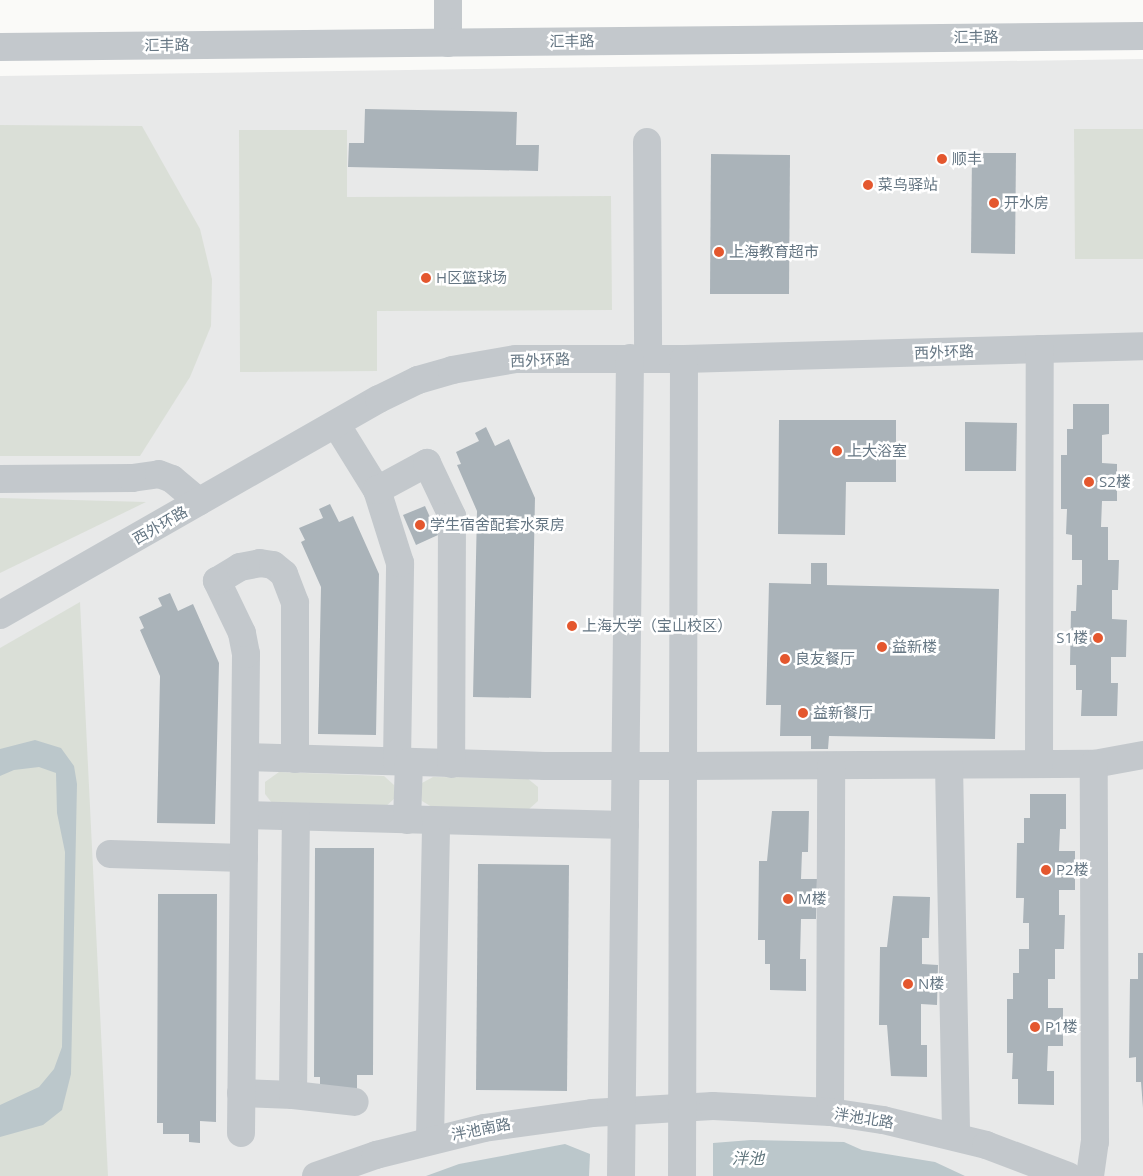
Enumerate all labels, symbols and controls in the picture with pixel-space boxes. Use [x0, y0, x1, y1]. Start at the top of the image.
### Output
street label: 汇丰路 [953, 28, 999, 46]
street label: 汇丰路 [549, 32, 595, 50]
street label: 汇丰路 [144, 36, 190, 54]
place label: 顺丰 [952, 150, 982, 168]
marker: 顺丰 [936, 153, 948, 165]
place label: 菜鸟驿站 [878, 176, 938, 194]
marker: 菜鸟驿站 [862, 179, 874, 191]
place label: 开水房 [1004, 194, 1049, 212]
marker: 开水房 [988, 197, 1000, 209]
place label: 上海教育超市 [729, 243, 819, 261]
marker: 上海教育超市 [713, 246, 725, 258]
place label: H区篮球场 [436, 269, 507, 287]
marker: H区篮球场 [420, 272, 432, 284]
street label: 西外环路 [914, 342, 974, 362]
street label: 西外环路 [510, 350, 570, 370]
place label: 上大浴室 [847, 442, 907, 460]
marker: 上大浴室 [831, 445, 843, 457]
place label: S2楼 [1099, 473, 1131, 491]
marker: S2楼 [1083, 476, 1095, 488]
street label: 西外环路 [130, 502, 190, 548]
place label: 学生宿舍配套水泵房 [430, 516, 565, 534]
marker: 学生宿舍配套水泵房 [414, 519, 426, 531]
place label: 上海大学（宝山校区） [582, 617, 732, 635]
marker: 上海大学（宝山校区） [566, 620, 578, 632]
place label: S1楼 [1056, 629, 1088, 647]
marker: S1楼 [1092, 632, 1104, 644]
place label: 益新楼 [892, 638, 937, 656]
marker: 益新楼 [876, 641, 888, 653]
place label: 良友餐厅 [795, 650, 855, 668]
marker: 良友餐厅 [779, 653, 791, 665]
place label: 益新餐厅 [813, 704, 873, 722]
marker: 益新餐厅 [797, 707, 809, 719]
place label: P2楼 [1056, 861, 1089, 879]
marker: P2楼 [1040, 864, 1052, 876]
place label: M楼 [798, 890, 826, 908]
marker: M楼 [782, 893, 794, 905]
place label: N楼 [918, 975, 944, 993]
marker: N楼 [902, 978, 914, 990]
place label: P1楼 [1045, 1018, 1078, 1036]
marker: P1楼 [1029, 1021, 1041, 1033]
street label: 泮池北路 [833, 1104, 895, 1132]
street label: 泮池南路 [450, 1114, 512, 1144]
water label: 泮池 [732, 1148, 764, 1168]

